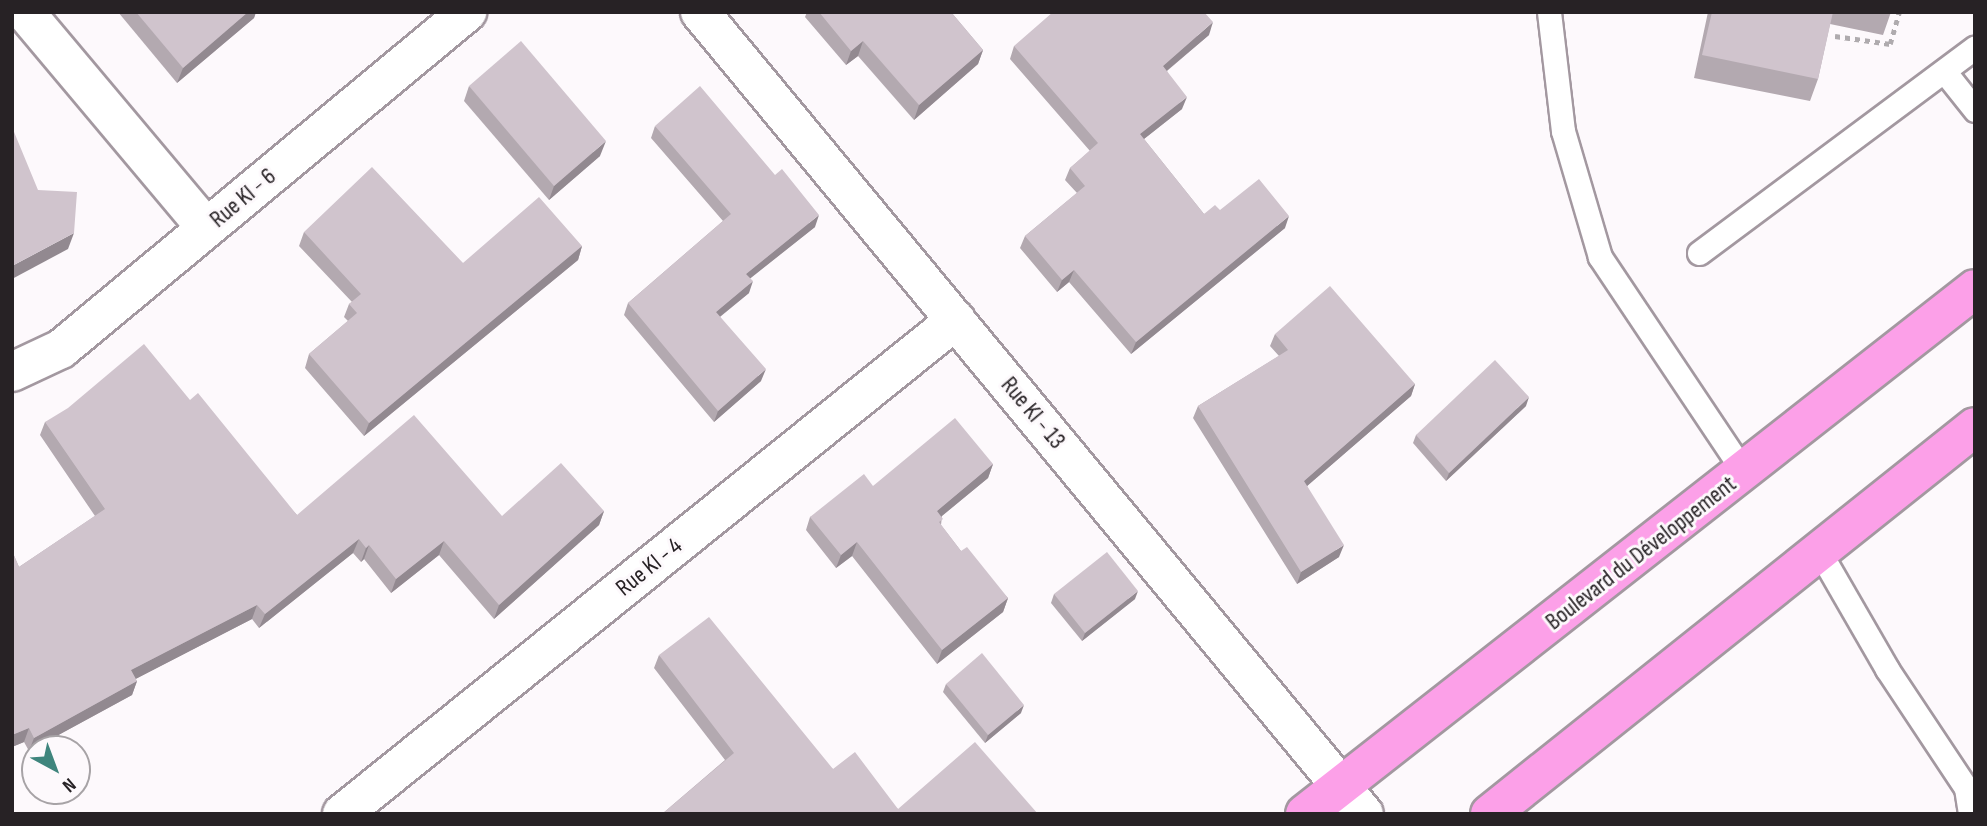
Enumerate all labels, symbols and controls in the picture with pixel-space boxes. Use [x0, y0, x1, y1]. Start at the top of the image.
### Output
street label: Rue KI - 6 [204, 162, 282, 234]
street label: Rue KI - 13 [995, 371, 1071, 455]
street label: Boulevard du Développement [1540, 470, 1742, 636]
street label: Rue KI - 4 [610, 532, 688, 602]
north arrow [21, 735, 91, 805]
text: N [57, 773, 80, 797]

